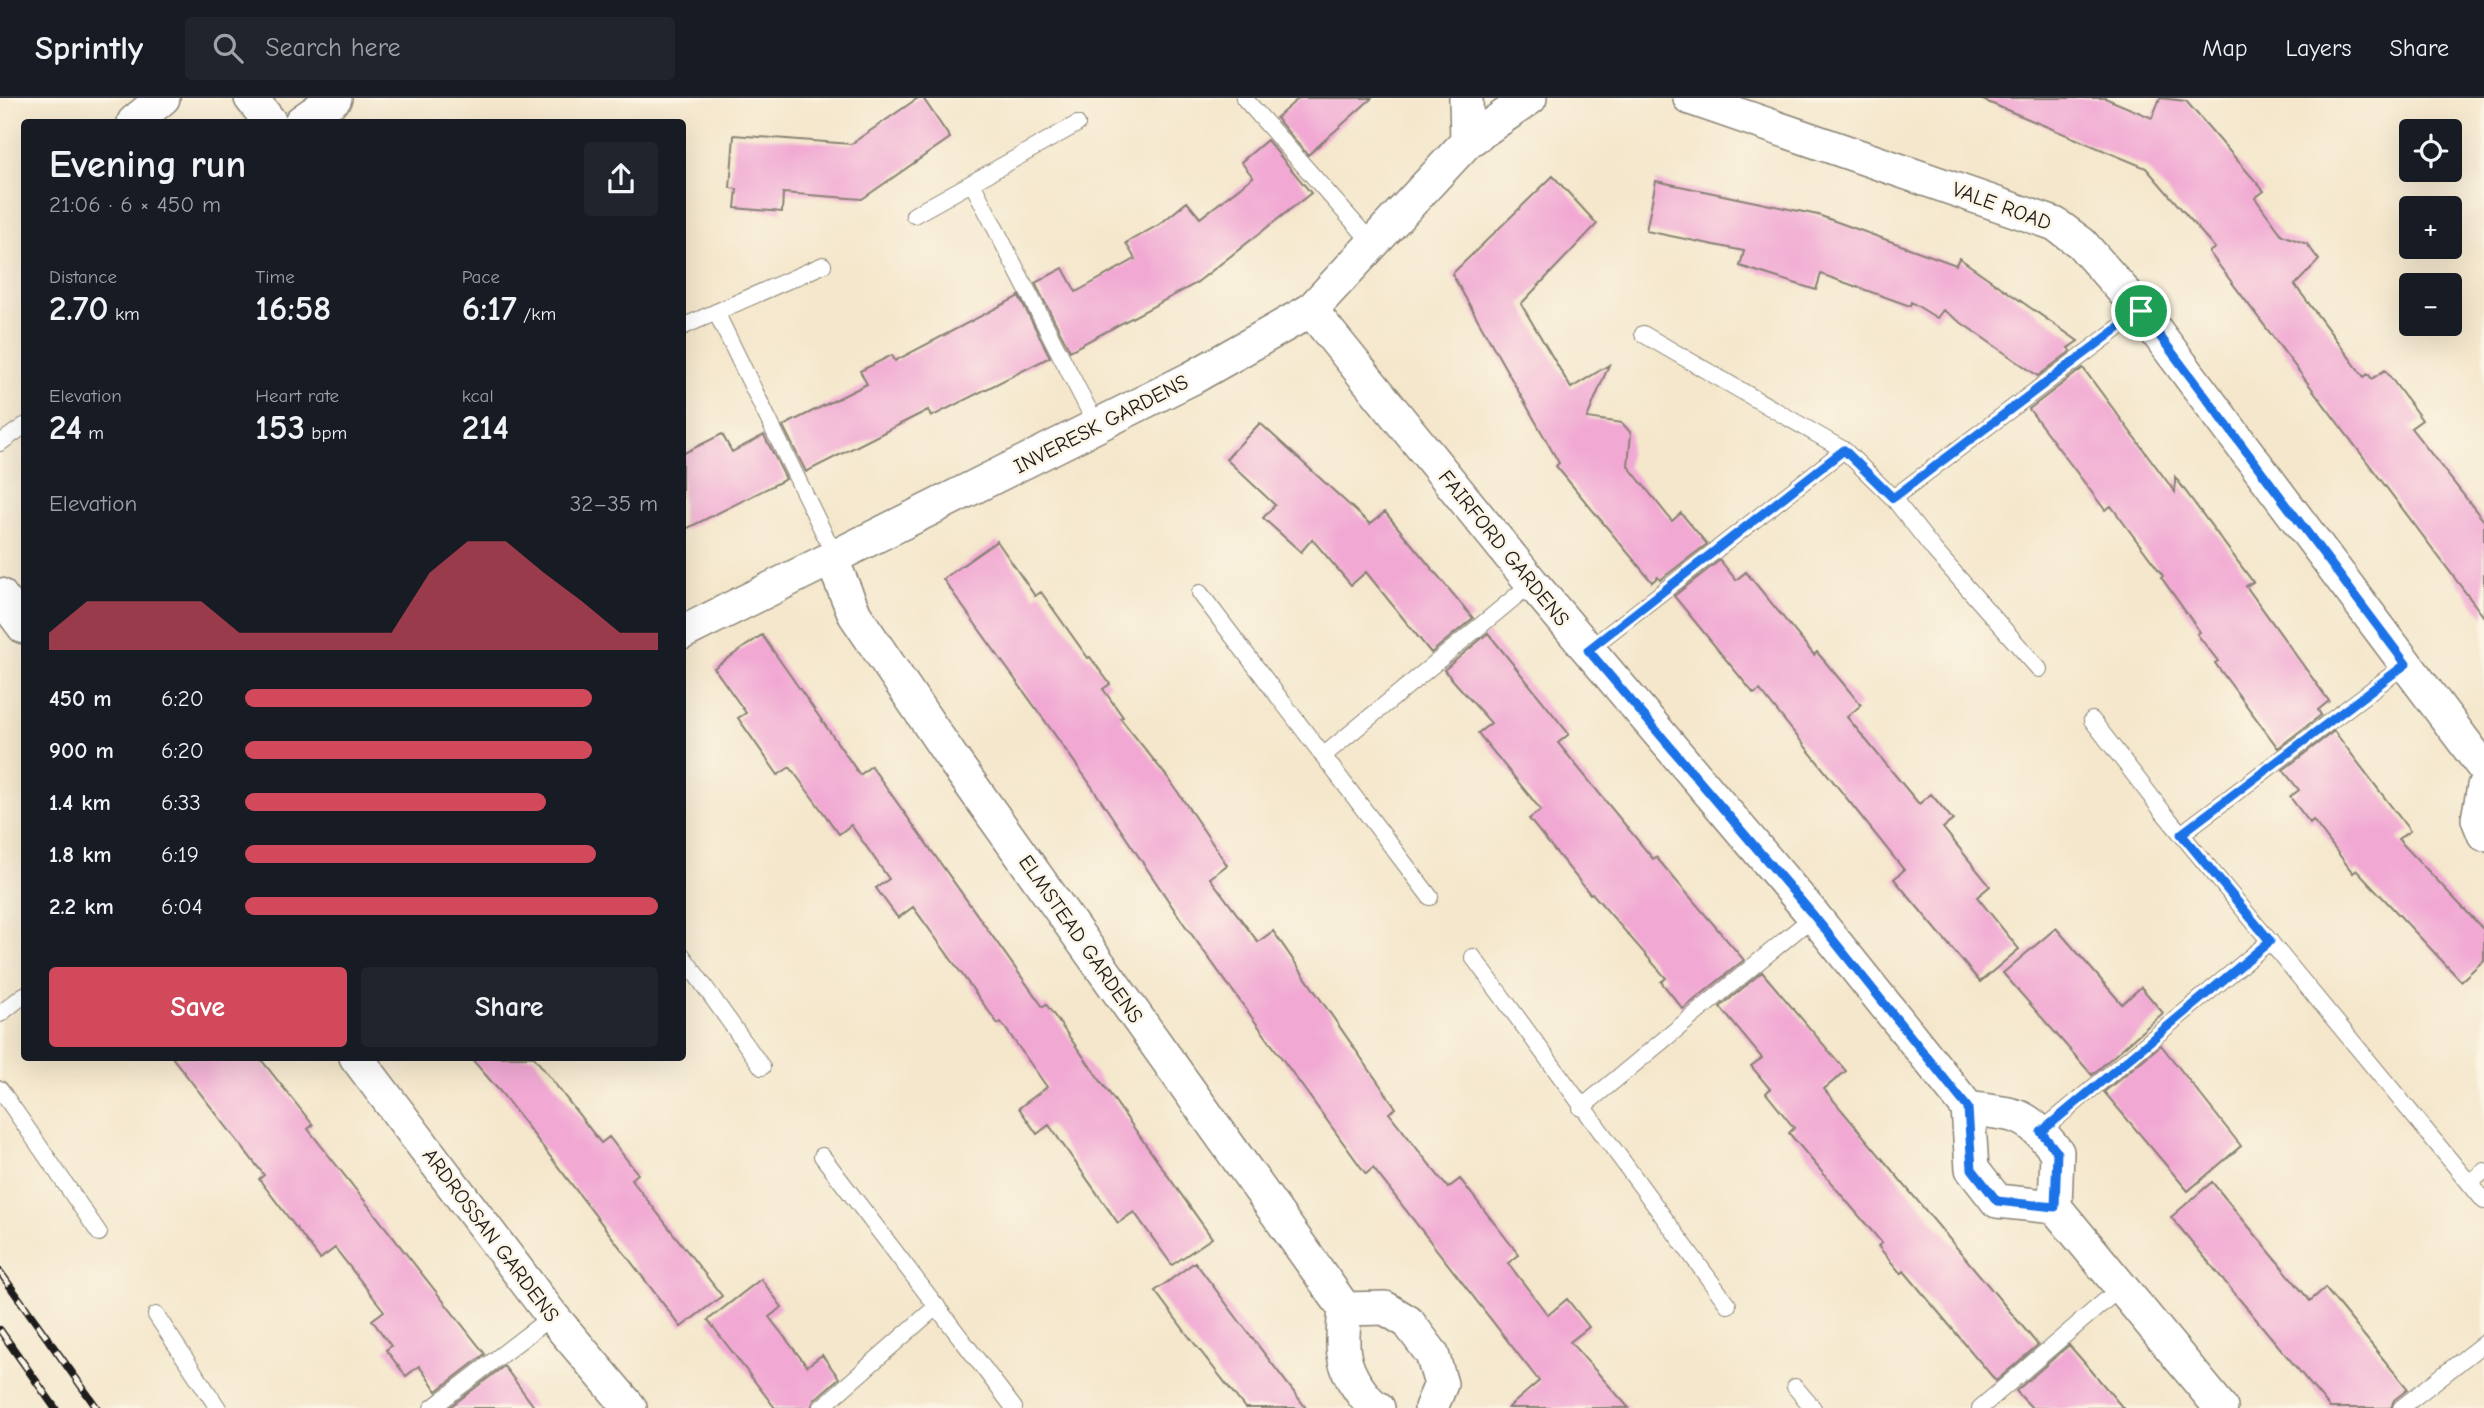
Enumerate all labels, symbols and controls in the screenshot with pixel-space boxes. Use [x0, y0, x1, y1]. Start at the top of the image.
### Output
search box [185, 17, 675, 80]
text: Sprintly [35, 29, 143, 67]
icon: search [209, 29, 247, 67]
text: Search here [265, 33, 401, 63]
text: Map [2202, 34, 2248, 62]
text: Layers [2286, 34, 2351, 62]
text: Share [2389, 34, 2449, 62]
map controls [2399, 119, 2462, 336]
button: locate [2399, 119, 2462, 182]
button: share [584, 142, 658, 216]
text: Evening run [49, 143, 246, 187]
street label: VALE ROAD [1949, 177, 2055, 235]
text: 21:06 · 6 × 450 m [49, 191, 221, 218]
button: + [2399, 196, 2462, 259]
text: Distance [49, 266, 117, 288]
text: Time [255, 266, 295, 288]
text: Pace [462, 266, 500, 288]
button: − [2399, 273, 2462, 336]
pin [2111, 281, 2171, 341]
text: 2.70 [49, 288, 109, 329]
text: 16:58 [255, 288, 331, 329]
text: 6:17 [462, 288, 517, 329]
icon: arrive [2122, 292, 2160, 330]
text: km [109, 303, 140, 325]
text: /km [517, 303, 556, 325]
street label: INVERESK GARDENS [1010, 370, 1192, 478]
text: Elevation [49, 385, 122, 407]
text: Heart rate [255, 385, 339, 407]
text: kcal [462, 385, 494, 407]
text: 24 [49, 407, 82, 448]
text: 153 [255, 407, 305, 448]
text: 214 [462, 407, 509, 448]
text: m [82, 422, 104, 444]
text: bpm [305, 422, 347, 444]
street label: FAIRFORD GARDENS [1434, 465, 1574, 631]
text: Elevation [49, 490, 137, 517]
text: 32–35 m [570, 490, 658, 517]
text: 450 m [49, 685, 112, 712]
text: 6:20 [161, 685, 204, 712]
text: 900 m [49, 737, 114, 764]
text: 6:20 [161, 737, 204, 764]
text: 1.4 km [49, 789, 111, 816]
text: 6:33 [161, 789, 201, 816]
text: 1.8 km [49, 841, 112, 868]
text: 6:19 [161, 841, 199, 868]
street label: ELMSTEAD GARDENS [1014, 850, 1148, 1028]
text: 2.2 km [49, 893, 114, 920]
text: 6:04 [161, 893, 203, 920]
button: Save [49, 967, 347, 1047]
button: Share [361, 967, 658, 1047]
street label: ARDROSSAN GARDENS [418, 1143, 564, 1327]

